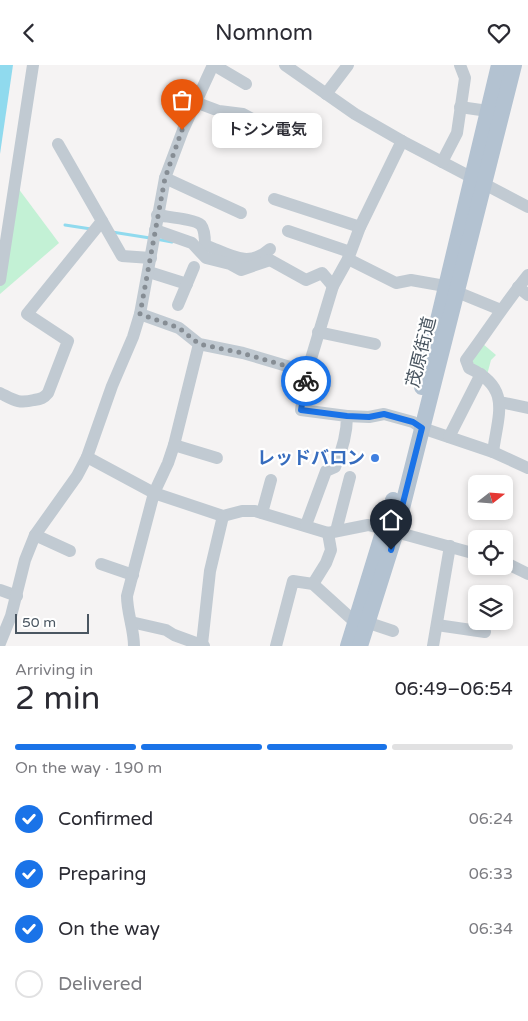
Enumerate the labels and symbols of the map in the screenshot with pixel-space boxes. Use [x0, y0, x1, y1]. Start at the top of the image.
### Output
pin [161, 79, 203, 130]
callout: トシン電気 [212, 113, 322, 147]
street label: 茂原街道 [402, 314, 440, 390]
courier [281, 356, 331, 406]
place label: レッドバロン [257, 447, 365, 469]
marker: レッドバロン [369, 452, 381, 464]
north arrow [468, 475, 512, 520]
pin [370, 499, 412, 550]
scale bar [15, 611, 89, 634]

